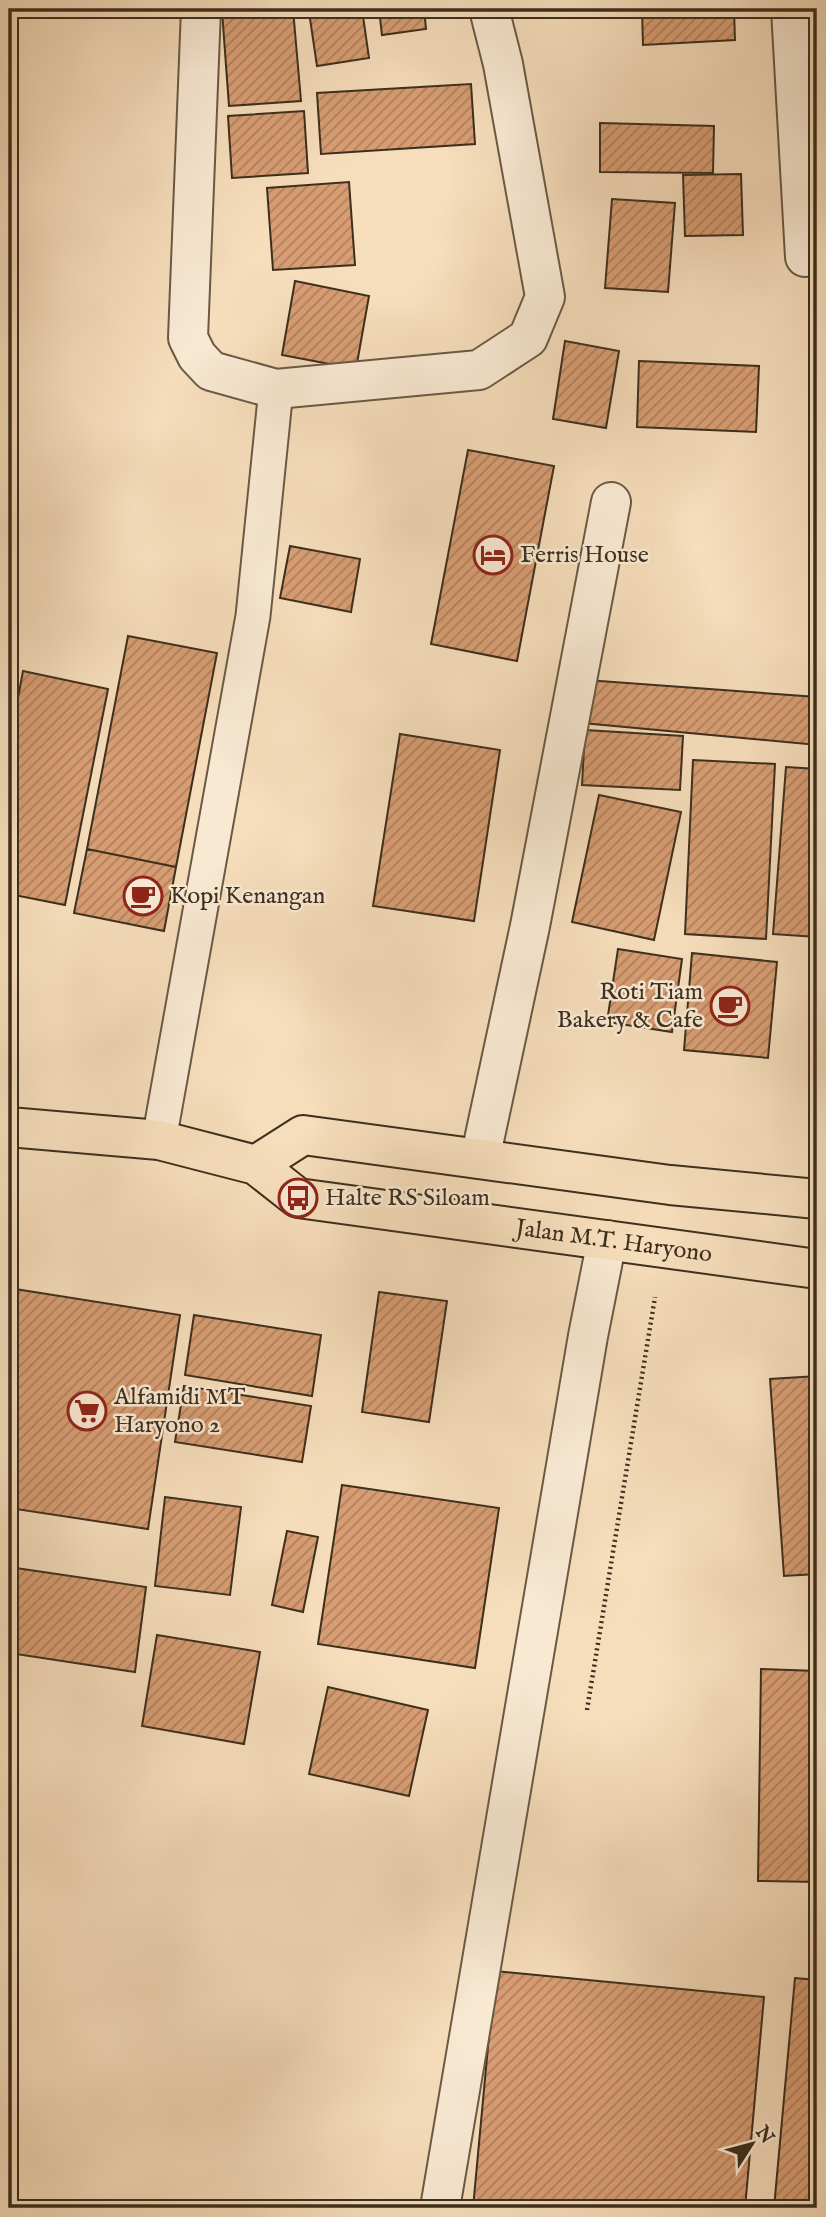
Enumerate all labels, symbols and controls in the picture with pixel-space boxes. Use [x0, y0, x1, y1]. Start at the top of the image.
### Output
hotel icon: Ferris House [472, 534, 514, 576]
place label: Ferris House [520, 540, 649, 571]
cafe icon: Kopi Kenangan [122, 875, 164, 917]
place label: Kopi Kenangan [170, 881, 325, 912]
place label: Roti Tiam Bakery & Cafe [557, 977, 703, 1036]
cafe icon: Roti Tiam Bakery & Cafe [709, 985, 751, 1027]
bus stop icon: Halte RS Siloam [277, 1177, 319, 1219]
place label: Halte RS Siloam [325, 1183, 490, 1214]
street label: Jalan M.T. Haryono [511, 1212, 714, 1270]
place label: Alfamidi MT Haryono 2 [113, 1382, 246, 1441]
supermarket icon: Alfamidi MT Haryono 2 [66, 1390, 108, 1432]
north arrow [718, 2108, 788, 2178]
text: N [749, 2121, 779, 2149]

